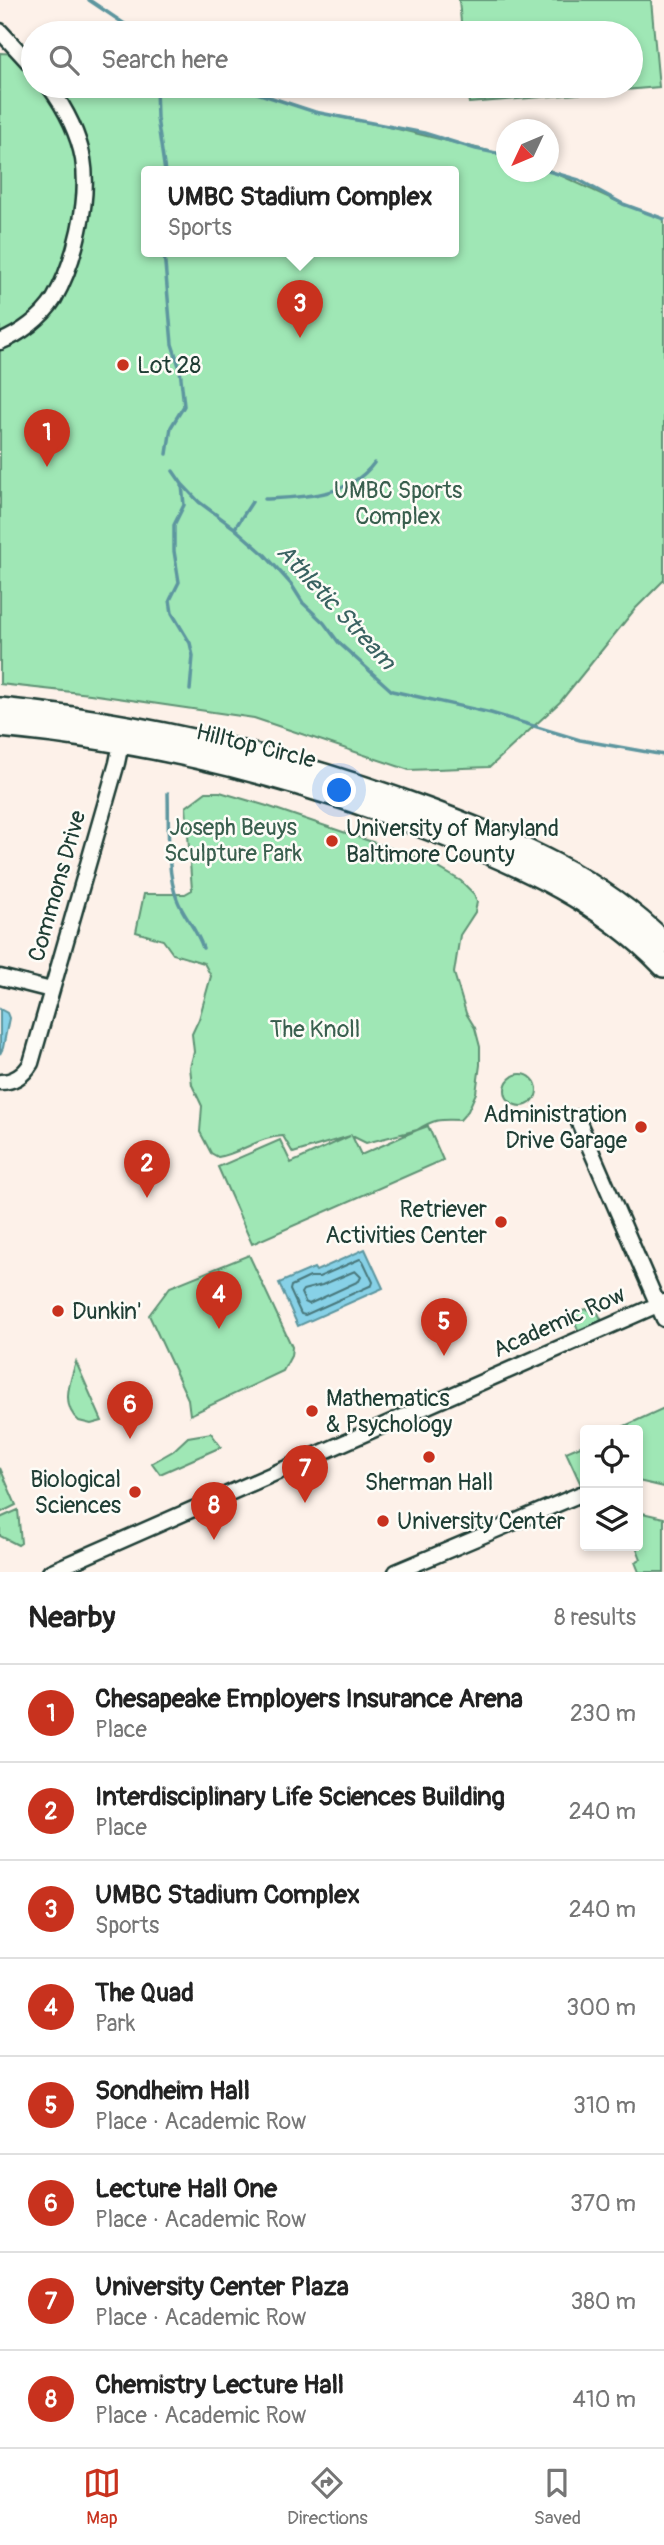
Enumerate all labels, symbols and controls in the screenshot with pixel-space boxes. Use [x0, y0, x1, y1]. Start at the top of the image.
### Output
search box [21, 21, 643, 98]
icon: search [45, 41, 83, 79]
text: Search here [101, 44, 228, 76]
north arrow [496, 119, 559, 182]
popup [141, 166, 459, 257]
text: UMBC Stadium Complex [167, 181, 433, 213]
text: Sports [167, 213, 232, 242]
pin: 3 [277, 280, 323, 338]
place label: Lot 28 [137, 351, 201, 380]
marker: Lot 28 [115, 357, 131, 373]
pin: 1 [24, 409, 70, 467]
park label: UMBC Sports Complex [334, 476, 462, 531]
water label: Athletic Stream [270, 538, 403, 677]
street label: Hilltop Circle [193, 717, 319, 775]
your location [322, 773, 356, 807]
street label: Commons Drive [22, 807, 93, 965]
park label: Joseph Beuys Sculpture Park [164, 813, 302, 868]
place label: University of Maryland Baltimore County [346, 814, 559, 869]
marker: University of Maryland Baltimore County [324, 833, 340, 849]
park label: The Knoll [270, 1015, 360, 1044]
place label: Administration Drive Garage [483, 1100, 628, 1155]
marker: Administration Drive Garage [633, 1119, 649, 1135]
pin: 2 [124, 1140, 170, 1198]
place label: Retriever Activities Center [325, 1195, 487, 1250]
marker: Retriever Activities Center [493, 1214, 509, 1230]
pin: 4 [196, 1271, 242, 1329]
street label: Academic Row [488, 1280, 630, 1364]
place label: Dunkin' [72, 1297, 142, 1326]
pin: 5 [421, 1298, 467, 1356]
marker: Dunkin' [50, 1303, 66, 1319]
pin: 6 [107, 1381, 153, 1439]
place label: Mathematics & Psychology [326, 1384, 452, 1439]
marker: Mathematics & Psychology [304, 1403, 320, 1419]
map controls [580, 1425, 643, 1551]
button: locate [580, 1425, 643, 1488]
pin: 7 [282, 1445, 328, 1503]
marker: Sherman Hall [421, 1449, 437, 1465]
place label: Biological Sciences [30, 1465, 121, 1520]
place label: Sherman Hall [365, 1468, 493, 1497]
pin: 8 [191, 1482, 237, 1540]
marker: Biological Sciences [127, 1484, 143, 1500]
button: layers [580, 1488, 643, 1551]
place label: University Center [397, 1507, 565, 1536]
marker: University Center [375, 1513, 391, 1529]
text: Nearby [28, 1599, 115, 1636]
text: 8 results [554, 1603, 636, 1632]
text: Chesapeake Employers Insurance Arena [95, 1683, 523, 1715]
text: 1 [47, 1699, 56, 1728]
text: 230 m [570, 1699, 636, 1728]
text: Place [95, 1715, 147, 1744]
text: Interdisciplinary Life Sciences Building [95, 1781, 505, 1813]
text: 2 [45, 1797, 57, 1826]
text: 240 m [569, 1797, 636, 1826]
text: Place [95, 1813, 147, 1842]
text: UMBC Stadium Complex [95, 1879, 360, 1911]
text: 3 [45, 1895, 57, 1924]
text: 240 m [569, 1895, 636, 1924]
text: Sports [95, 1911, 159, 1940]
text: The Quad [95, 1977, 194, 2009]
text: 4 [44, 1993, 58, 2022]
text: 300 m [566, 1993, 636, 2022]
text: Park [95, 2009, 135, 2038]
text: Sondheim Hall [95, 2075, 250, 2107]
text: 5 [45, 2091, 57, 2120]
text: 310 m [573, 2091, 636, 2120]
text: Place · Academic Row [95, 2107, 306, 2136]
text: Lecture Hall One [95, 2173, 277, 2205]
text: 6 [44, 2189, 58, 2218]
text: 370 m [570, 2189, 636, 2218]
text: Place · Academic Row [95, 2205, 306, 2234]
text: University Center Plaza [95, 2271, 349, 2303]
text: 7 [45, 2287, 57, 2316]
text: 380 m [570, 2287, 636, 2316]
text: Place · Academic Row [95, 2303, 306, 2332]
text: Chemistry Lecture Hall [95, 2369, 344, 2401]
text: 8 [45, 2385, 57, 2414]
text: 410 m [573, 2385, 636, 2414]
text: Place · Academic Row [95, 2401, 306, 2430]
tab: Map [83, 2464, 121, 2530]
tab: Directions [287, 2464, 368, 2530]
tab: Saved [534, 2464, 581, 2530]

